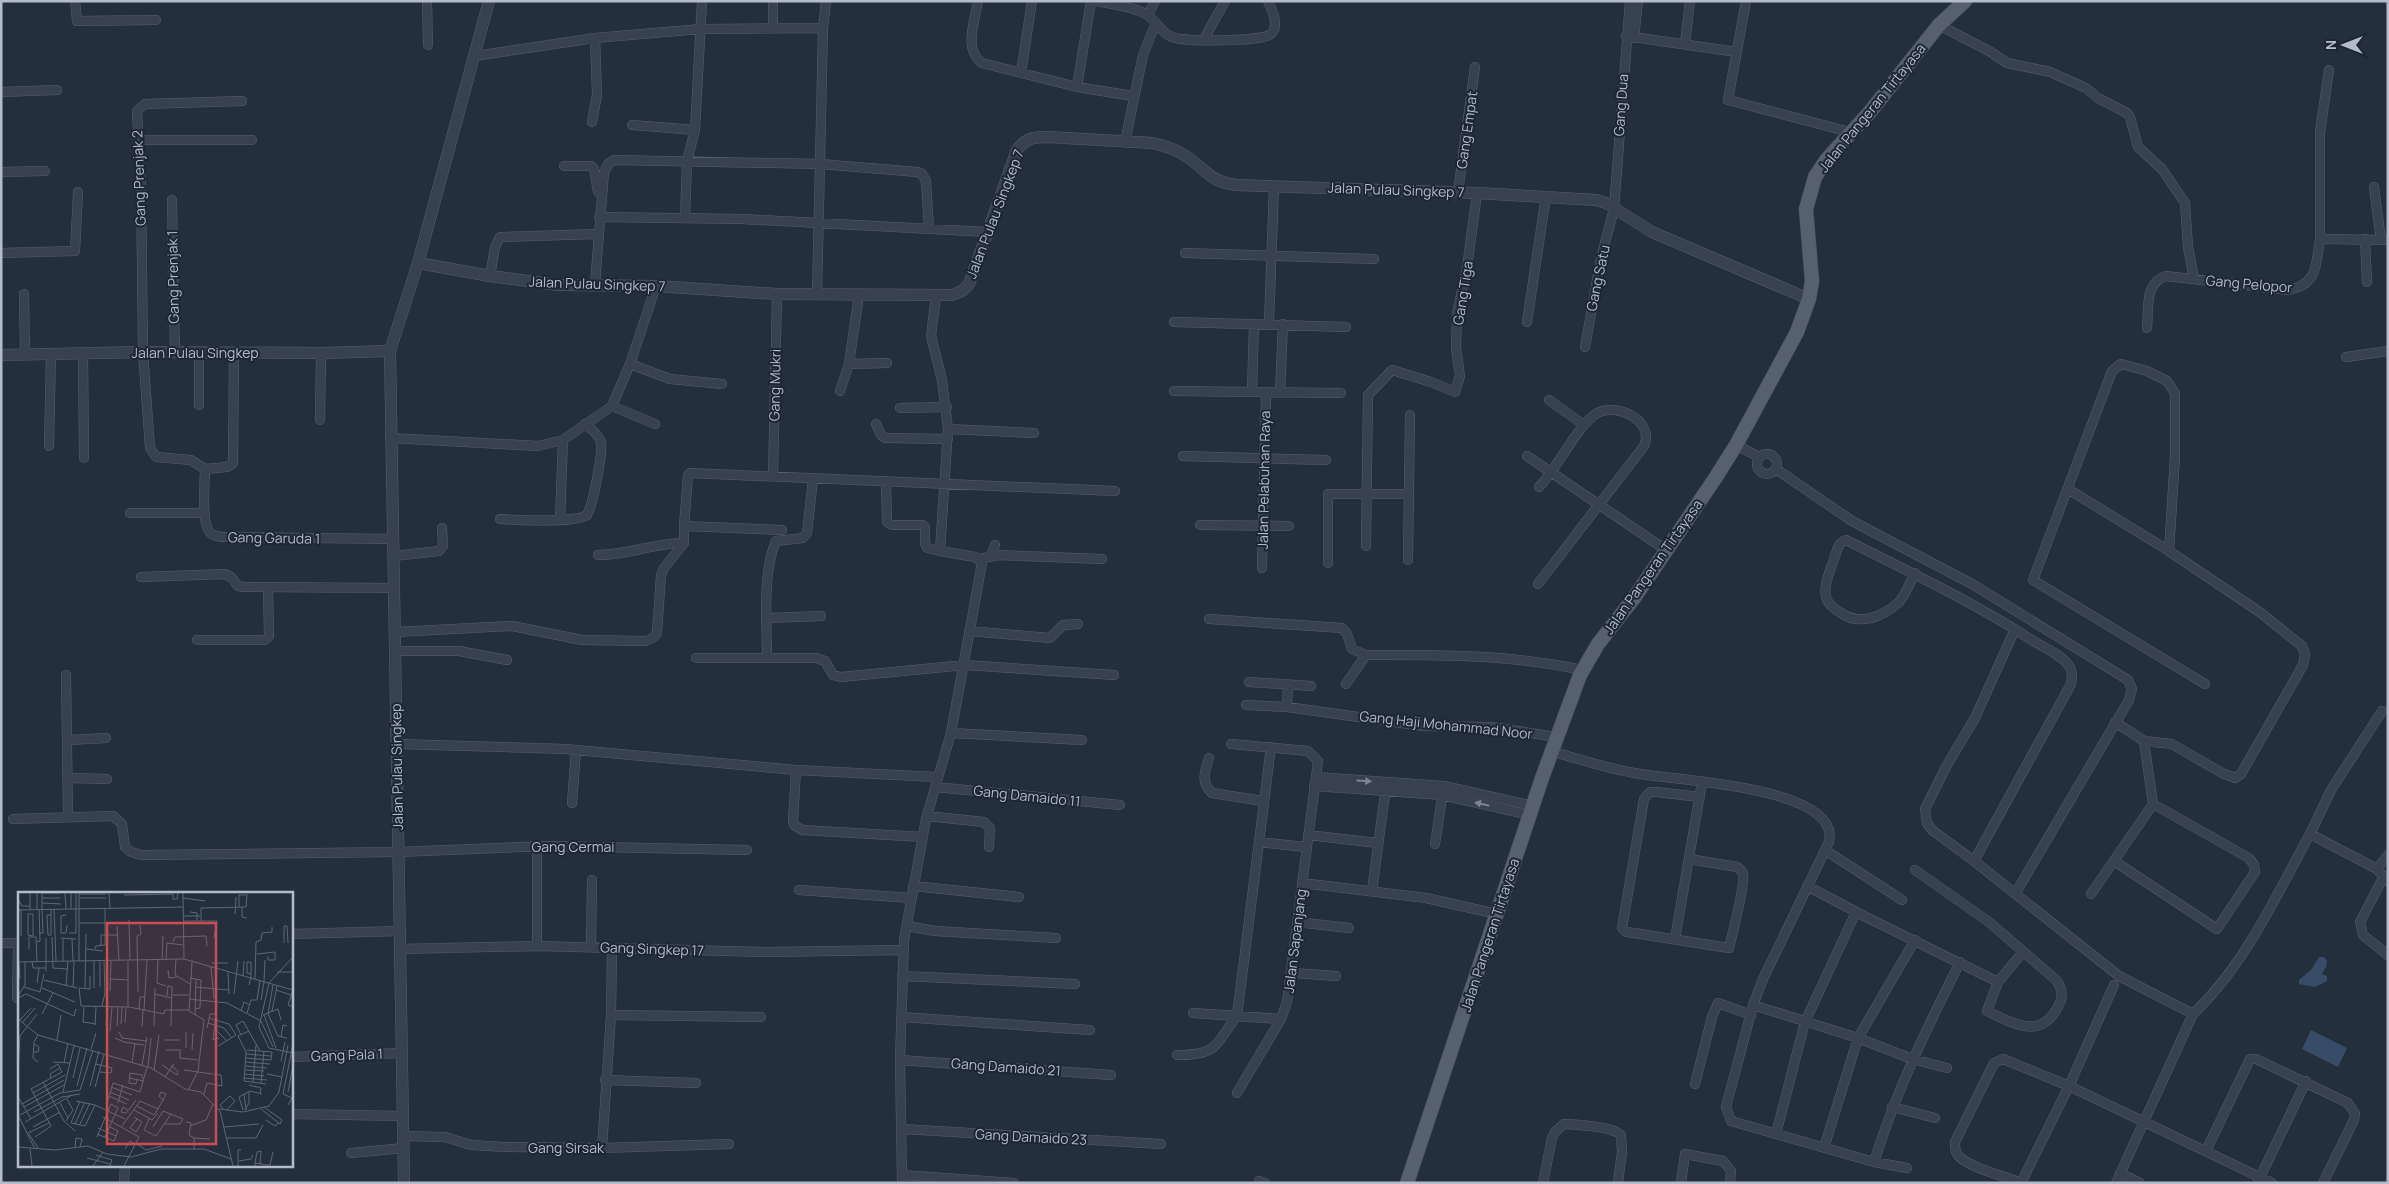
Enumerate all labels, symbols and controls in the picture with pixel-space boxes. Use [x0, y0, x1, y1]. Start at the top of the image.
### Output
north arrow [2319, 20, 2369, 70]
street label: Jalan Pangeran Tirtayasa [1814, 39, 1929, 176]
text: N [2321, 40, 2340, 50]
street label: Gang Dua [1609, 73, 1632, 137]
street label: Gang Empat [1452, 89, 1481, 170]
street label: Gang Prenjak 2 [127, 130, 150, 226]
street label: Jalan Pulau Singkep 7 [961, 147, 1028, 281]
street label: Jalan Pulau Singkep 7 [1327, 178, 1465, 201]
street label: Gang Prenjak 1 [162, 230, 183, 324]
street label: Gang Satu [1581, 243, 1614, 313]
street label: Gang Tiga [1448, 259, 1477, 326]
street label: Gang Pelopor [2205, 270, 2293, 297]
street label: Jalan Pulau Singkep 7 [528, 272, 666, 295]
street label: Jalan Pulau Singkep [132, 343, 258, 362]
street label: Gang Mukri [764, 349, 785, 421]
street label: Jalan Pelabuhan Raya [1253, 410, 1274, 550]
street label: Jalan Pangeran Tirtayasa [1599, 496, 1706, 638]
street label: Gang Garuda 1 [228, 527, 320, 548]
street label: Jalan Pulau Singkep [386, 703, 407, 831]
street label: Gang Haji Mohammad Noor [1359, 706, 1534, 743]
one-way arrow [1357, 777, 1373, 785]
street label: Gang Damaido 11 [973, 780, 1081, 811]
one-way arrow [1475, 800, 1490, 808]
street label: Gang Cermai [531, 837, 615, 856]
street label: Jalan Pangeran Tirtayasa [1456, 856, 1523, 1014]
street label: Jalan Sapanjang [1279, 888, 1310, 994]
inset map [18, 892, 292, 1166]
street label: Gang Singkep 17 [600, 937, 704, 960]
street label: Gang Pala 1 [311, 1044, 383, 1065]
street label: Gang Damaido 21 [951, 1053, 1062, 1080]
street label: Gang Damaido 23 [974, 1124, 1088, 1149]
street label: Gang Sirsak [528, 1138, 605, 1157]

